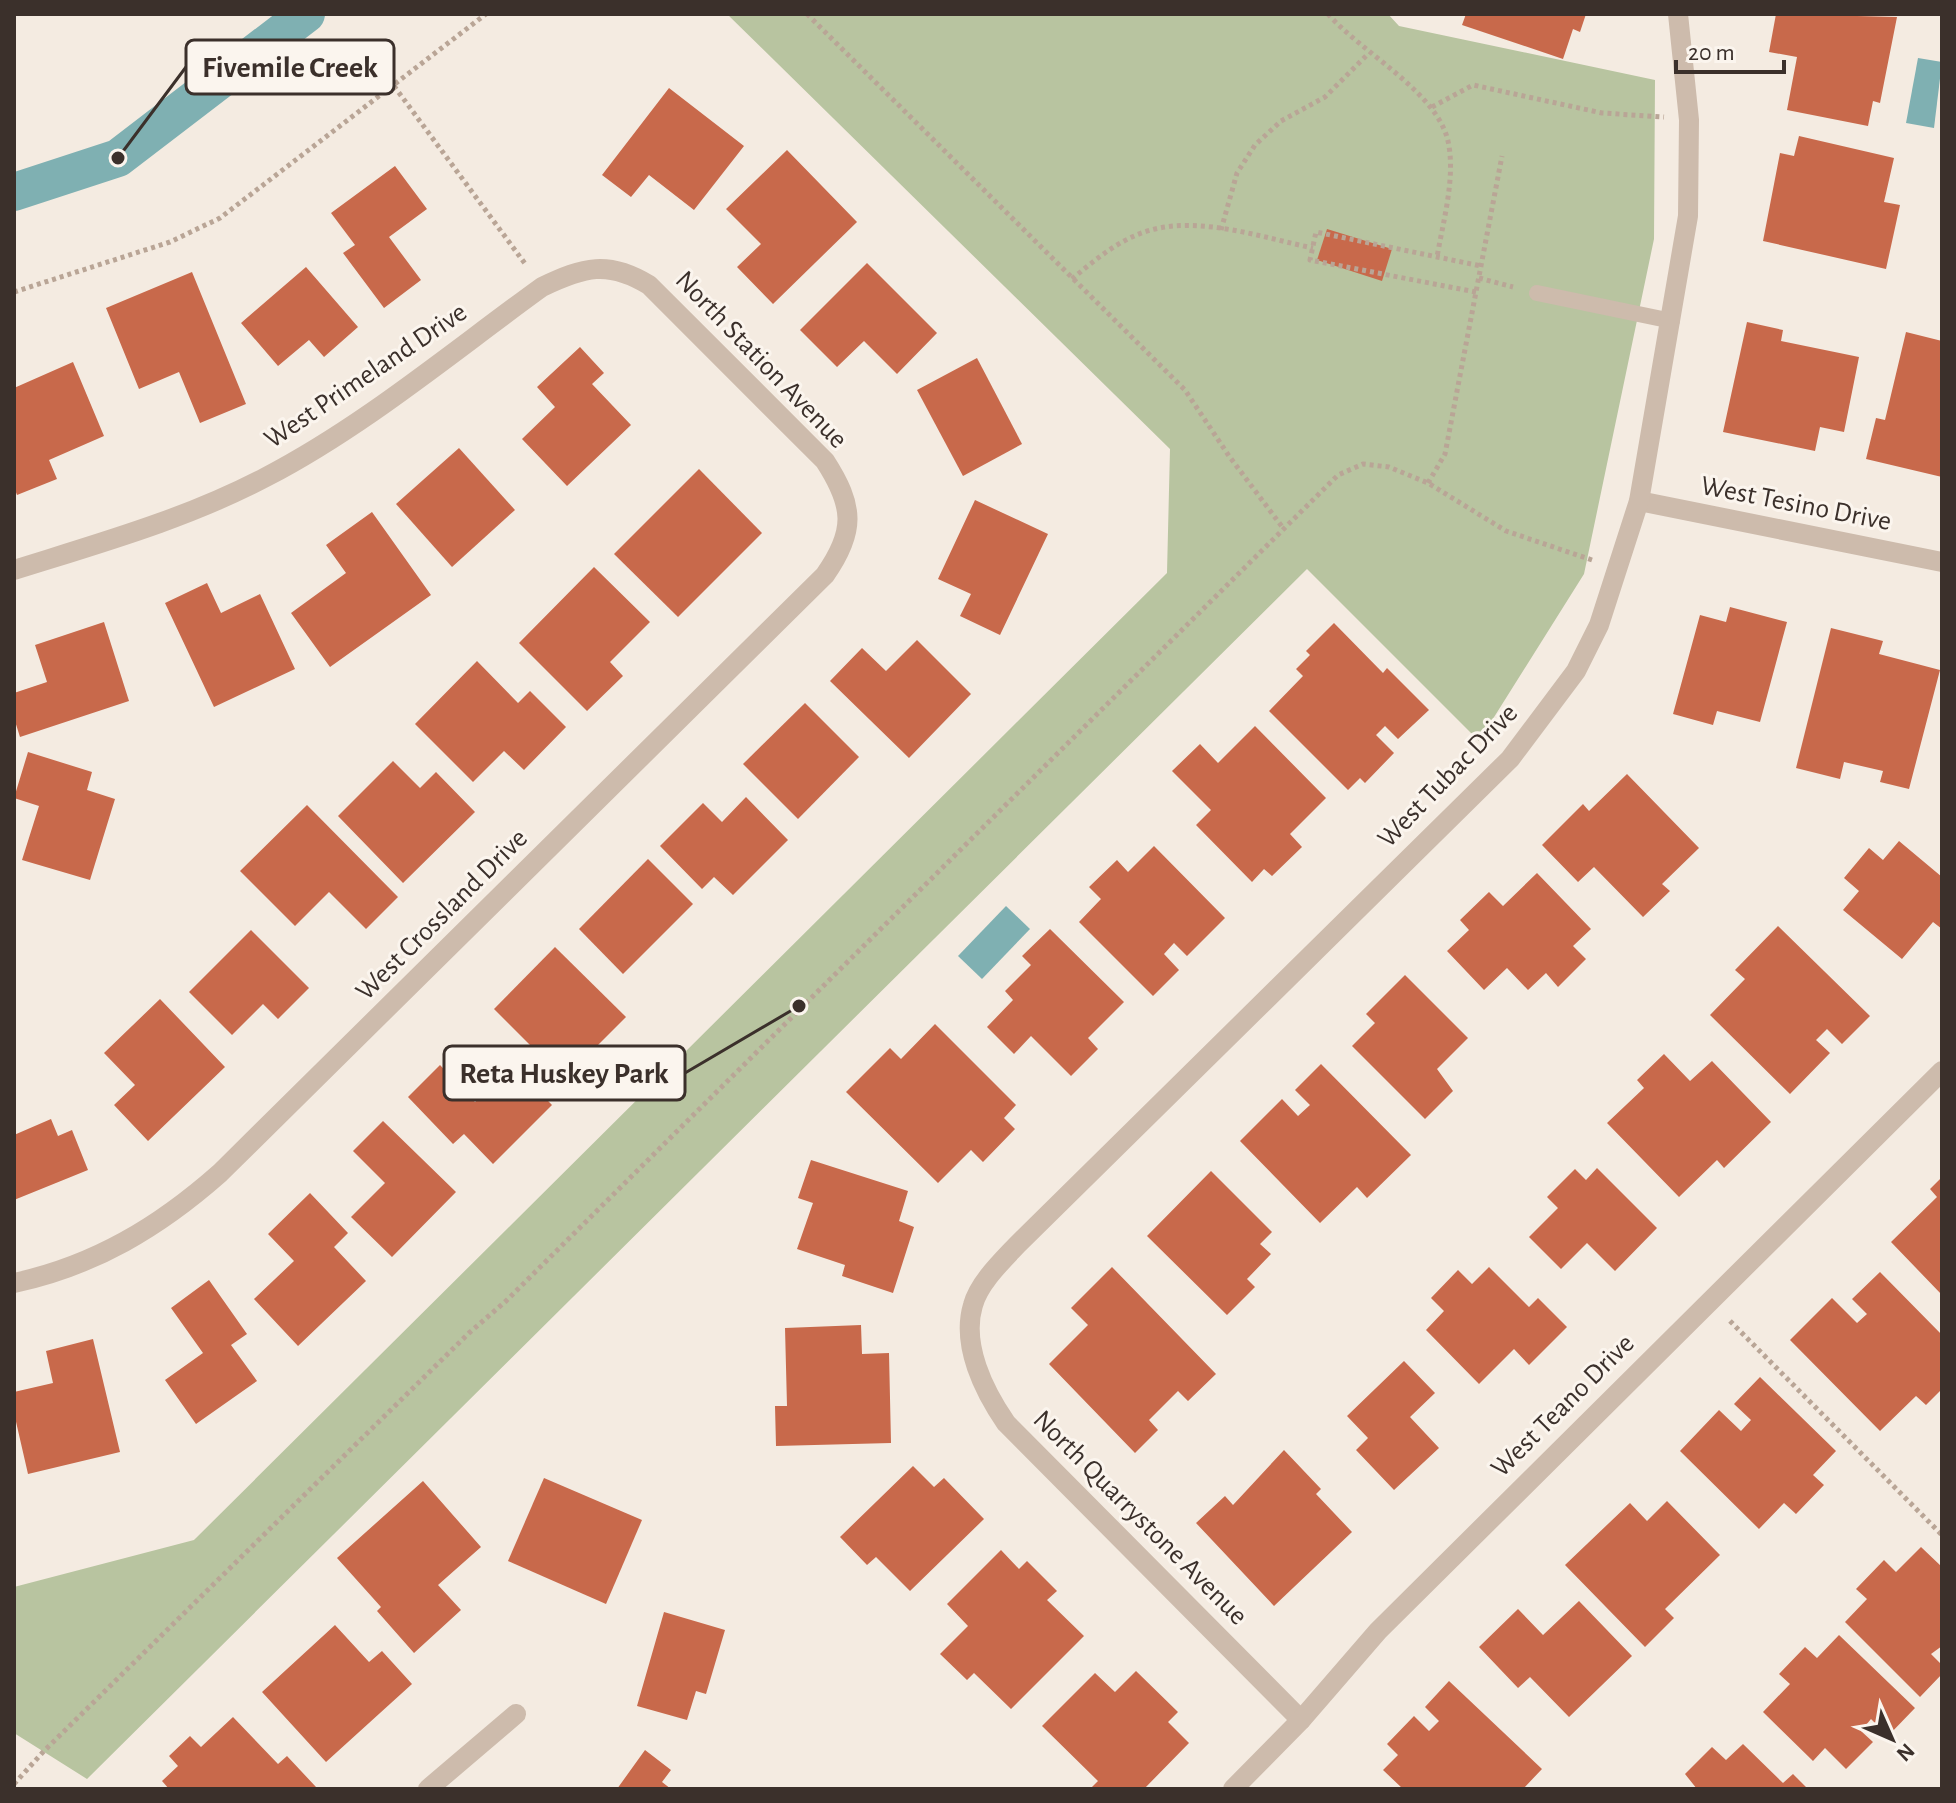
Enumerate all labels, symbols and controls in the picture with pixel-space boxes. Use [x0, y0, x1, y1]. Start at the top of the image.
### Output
scale bar [1676, 24, 1784, 74]
callout: Fivemile Creek [186, 40, 394, 94]
text: 20 m [1688, 41, 1735, 65]
text: Fivemile Creek [202, 53, 378, 83]
street label: North Station Avenue [670, 266, 852, 454]
street label: West Primeland Drive [260, 298, 472, 454]
street label: West Tesino Drive [1698, 472, 1894, 536]
street label: West Tubac Drive [1373, 699, 1523, 853]
street label: West Crossland Drive [351, 824, 533, 1006]
callout: Reta Huskey Park [444, 1046, 685, 1100]
text: Reta Huskey Park [459, 1059, 669, 1089]
street label: West Teano Drive [1486, 1329, 1640, 1483]
street label: North Quarrystone Avenue [1027, 1405, 1253, 1631]
north arrow [1852, 1699, 1932, 1779]
text: N [1892, 1739, 1919, 1766]

